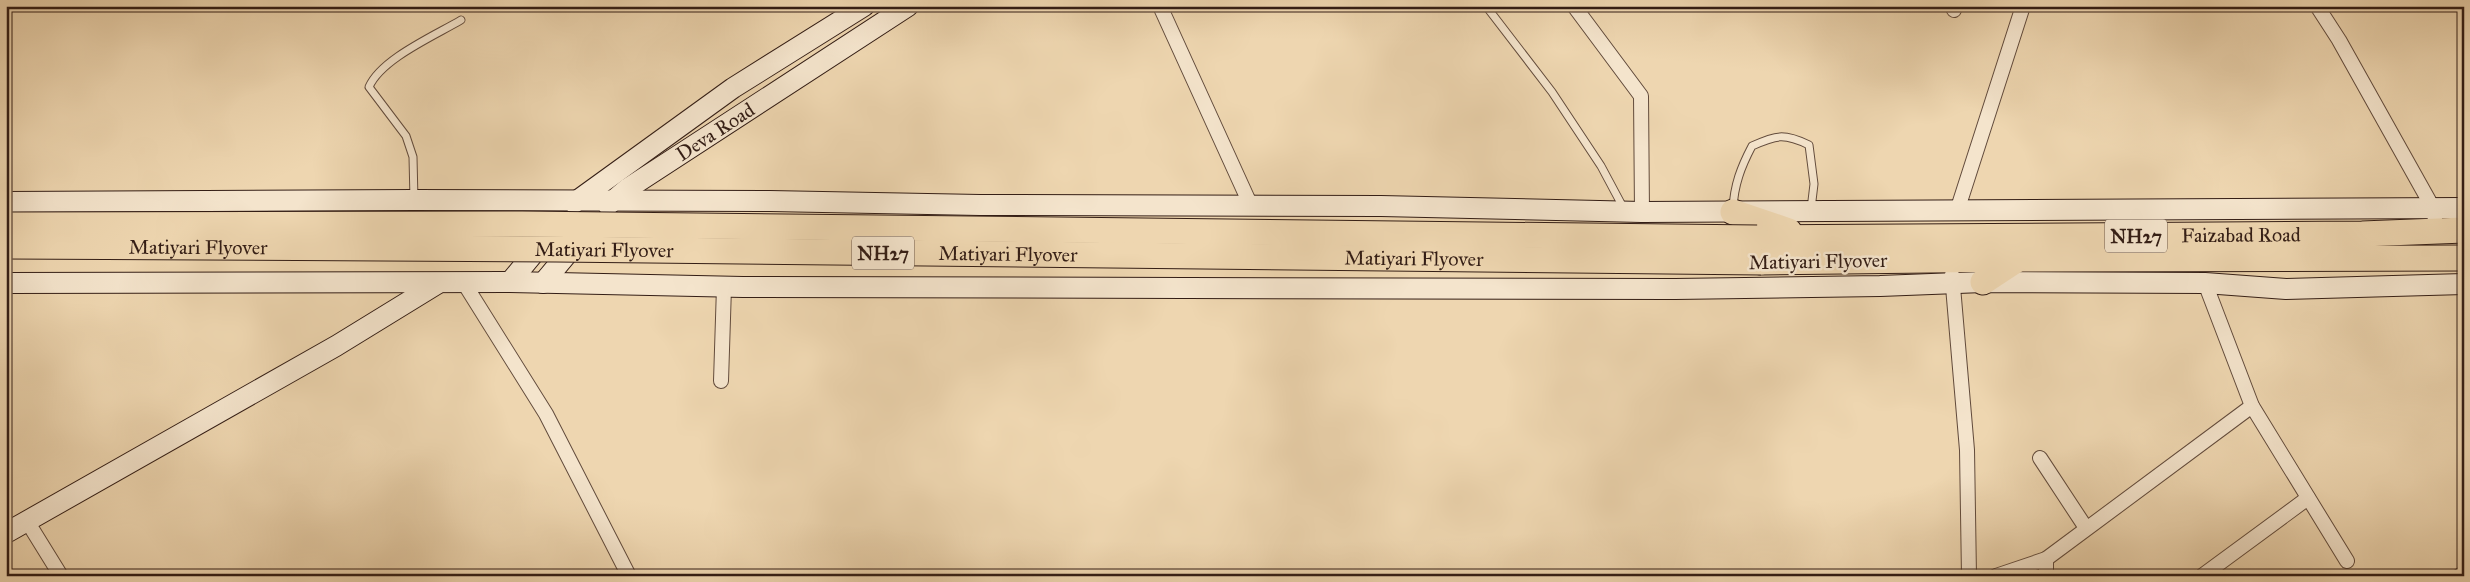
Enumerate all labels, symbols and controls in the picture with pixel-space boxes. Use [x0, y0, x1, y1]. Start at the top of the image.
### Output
street label: Deva Road [671, 97, 759, 166]
road number: NH27 [2105, 220, 2167, 252]
street label: Faizabad Road [2181, 222, 2301, 247]
street label: Matiyari Flyover [128, 235, 268, 259]
street label: Matiyari Flyover [534, 237, 674, 262]
road number: NH27 [852, 237, 914, 270]
street label: Matiyari Flyover [938, 241, 1078, 267]
street label: Matiyari Flyover [1344, 246, 1484, 271]
street label: Matiyari Flyover [1748, 248, 1888, 274]

